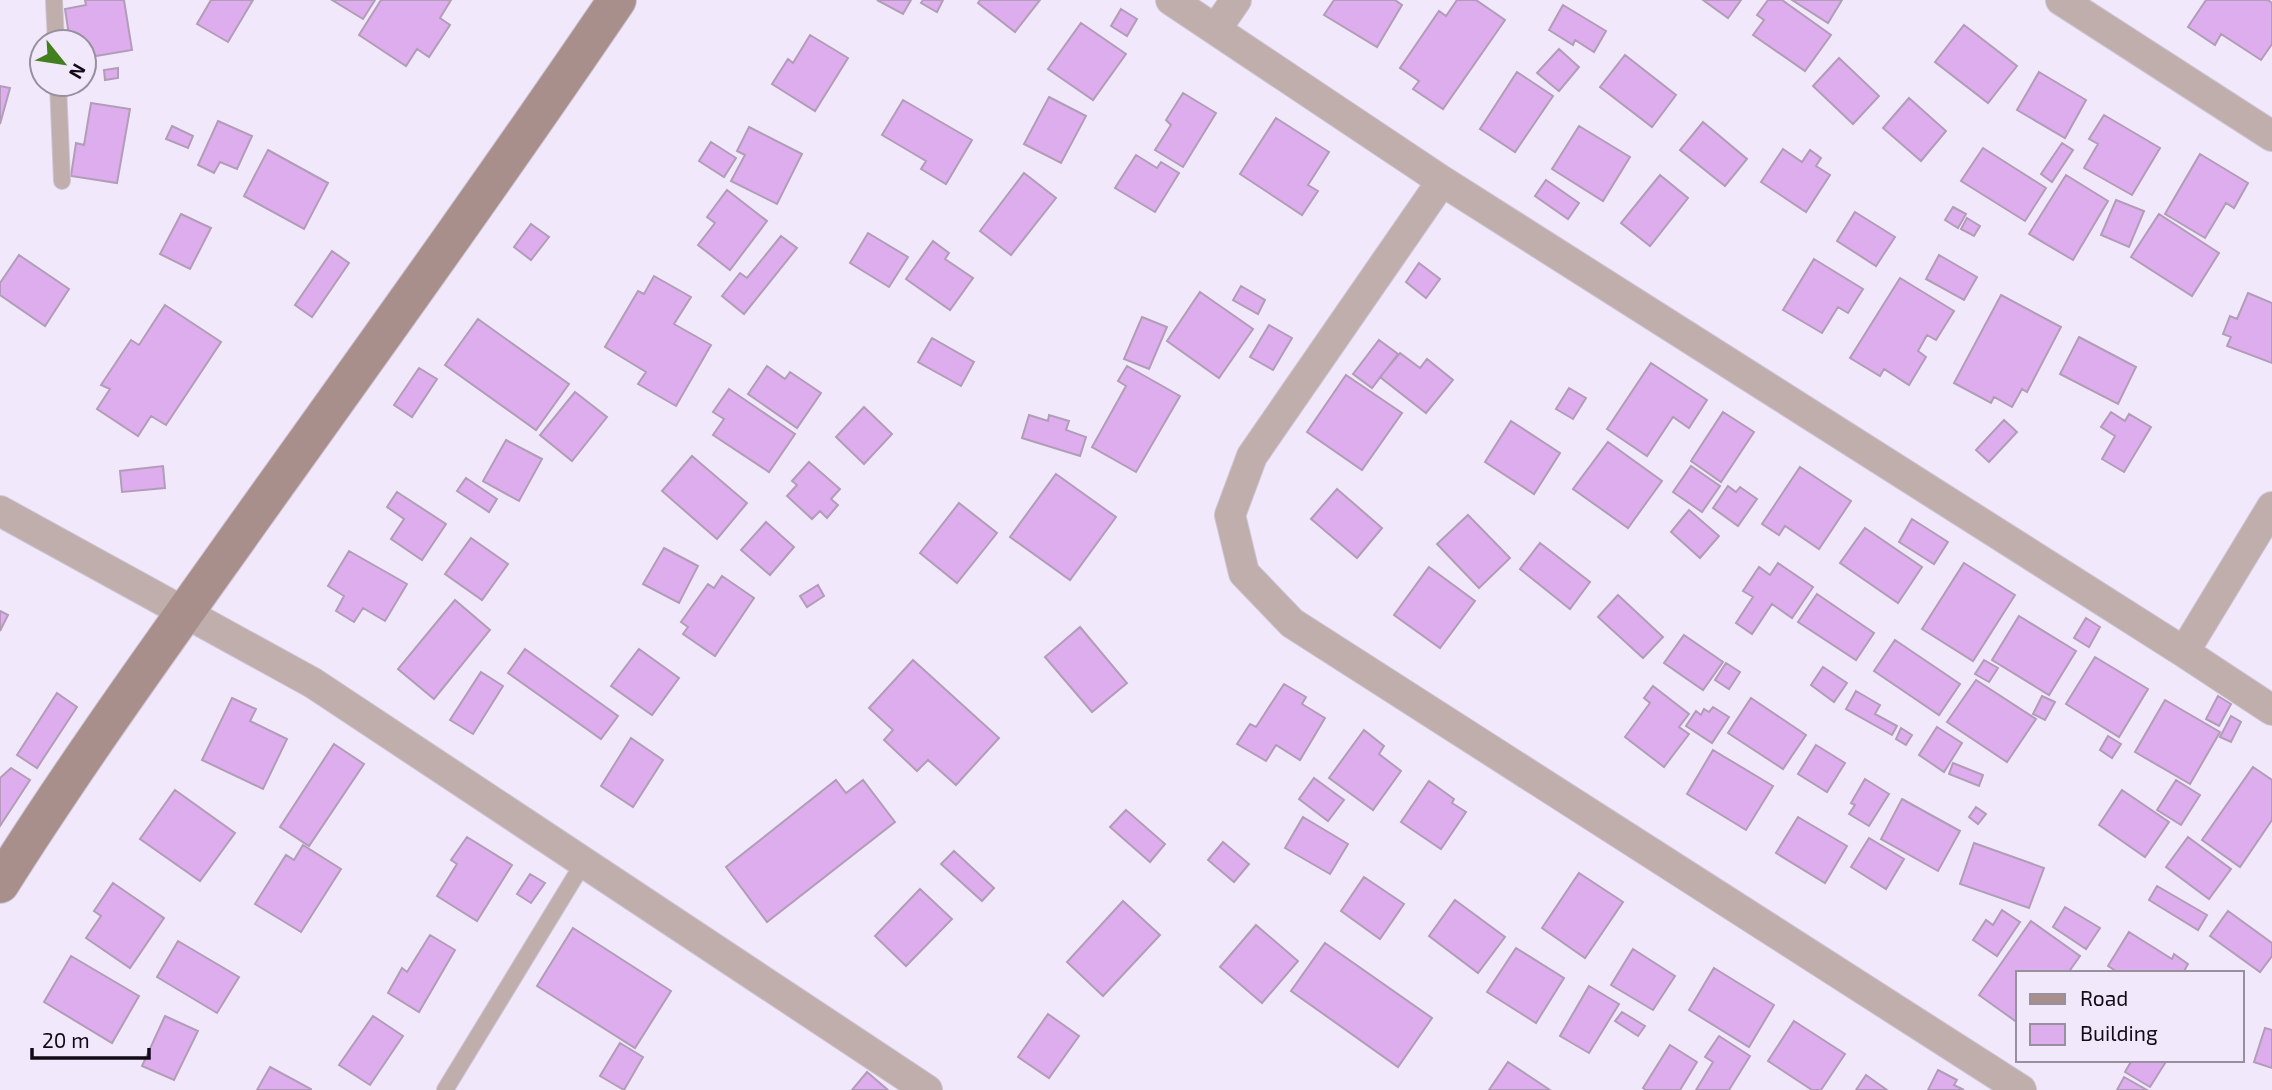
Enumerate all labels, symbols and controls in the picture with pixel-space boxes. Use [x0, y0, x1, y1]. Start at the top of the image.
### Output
north arrow [28, 28, 98, 98]
text: N [65, 60, 92, 83]
legend [2016, 971, 2244, 1062]
text: Road [2080, 985, 2128, 1010]
scale bar [32, 1016, 149, 1060]
text: Building [2080, 1020, 2158, 1045]
text: 20 m [42, 1027, 90, 1052]

